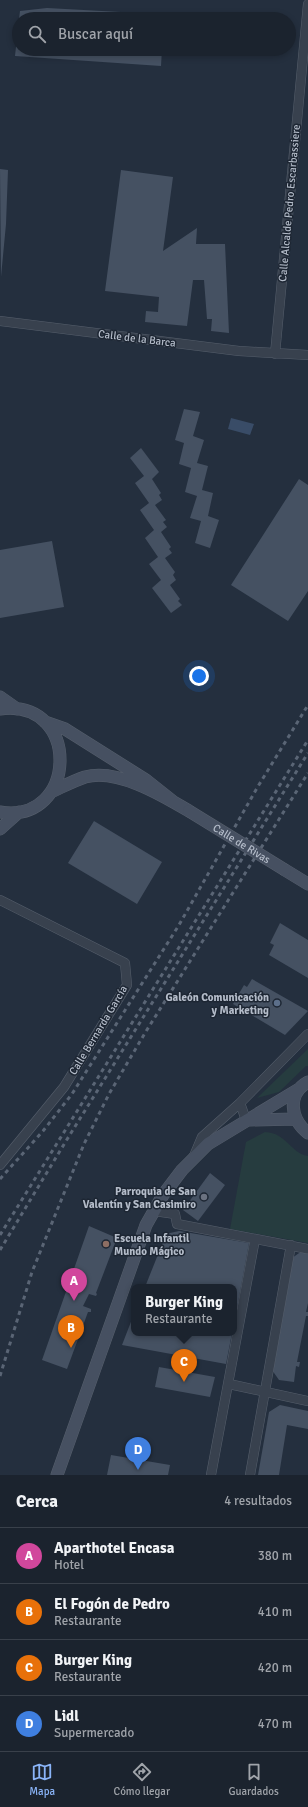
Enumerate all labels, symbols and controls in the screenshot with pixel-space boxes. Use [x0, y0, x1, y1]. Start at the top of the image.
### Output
search box [12, 12, 296, 56]
icon: search [26, 23, 48, 45]
text: Buscar aquí [58, 25, 133, 43]
street label: Calle Alcalde Pedro Escarbassiere [276, 124, 303, 282]
street label: Calle de la Barca [97, 327, 177, 350]
your location [189, 666, 209, 686]
street label: Calle de Rivas [210, 821, 273, 867]
street label: Calle Bernarda García [67, 983, 131, 1077]
place label: Galeón Comunicación y Marketing [165, 991, 269, 1017]
marker: Galeón Comunicación y Marketing [272, 998, 282, 1008]
place label: Parroquia de San Valentín y San Casimiro [83, 1185, 196, 1211]
marker: Parroquia de San Valentín y San Casimiro [199, 1192, 209, 1202]
place label: Escuela Infantil Mundo Mágico [114, 1232, 190, 1258]
marker: Escuela Infantil Mundo Mágico [101, 1239, 111, 1249]
pin: A [61, 1268, 87, 1301]
popup [131, 1284, 237, 1336]
text: Burger King [145, 1293, 223, 1311]
text: Restaurante [145, 1311, 212, 1327]
pin: B [58, 1315, 84, 1348]
pin: C [171, 1349, 197, 1382]
pin: D [125, 1437, 151, 1470]
text: Cerca [16, 1491, 58, 1512]
text: 4 resultados [224, 1493, 292, 1509]
text: Aparthotel Encasa [54, 1539, 174, 1557]
text: A [25, 1548, 33, 1564]
text: 380 m [258, 1548, 292, 1564]
text: Hotel [54, 1557, 84, 1573]
text: El Fogón de Pedro [54, 1595, 170, 1613]
text: B [25, 1604, 33, 1620]
text: 410 m [258, 1604, 292, 1620]
text: Restaurante [54, 1613, 121, 1629]
text: Burger King [54, 1651, 132, 1669]
text: C [25, 1660, 33, 1676]
text: 420 m [258, 1660, 292, 1676]
text: Restaurante [54, 1669, 121, 1685]
text: Lidl [54, 1707, 79, 1725]
text: D [25, 1716, 33, 1732]
text: 470 m [258, 1716, 292, 1732]
text: Supermercado [54, 1725, 134, 1741]
tab: Mapa [29, 1761, 55, 1798]
tab: Cómo llegar [114, 1761, 170, 1798]
tab: Guardados [228, 1761, 279, 1798]

